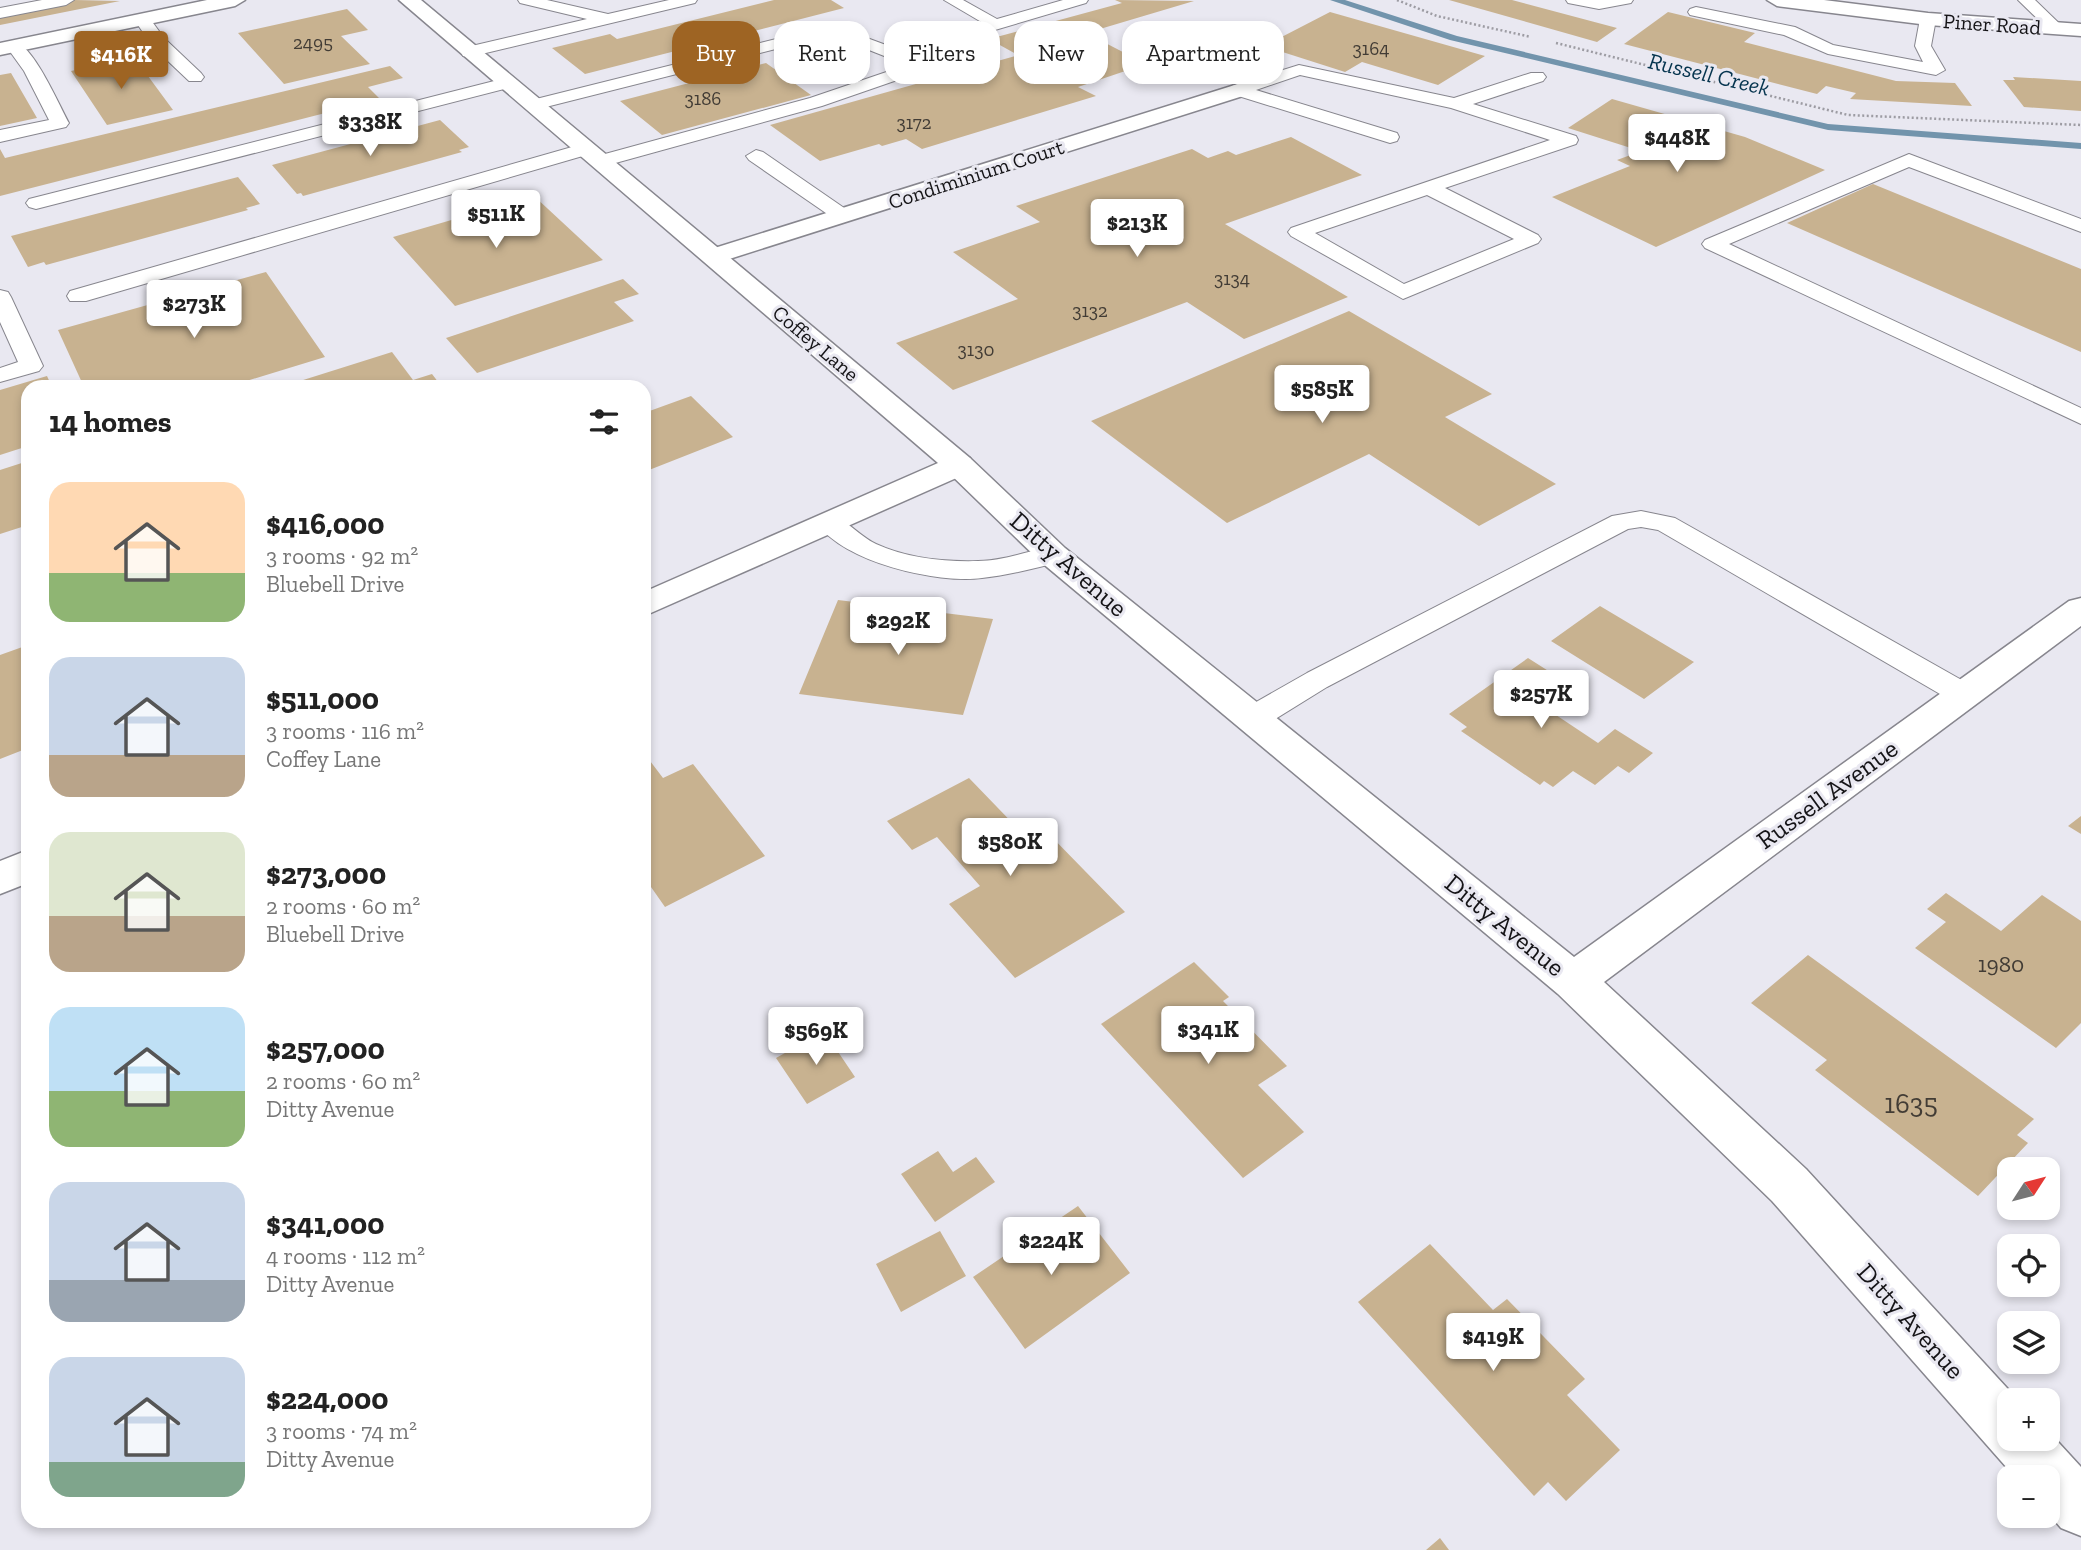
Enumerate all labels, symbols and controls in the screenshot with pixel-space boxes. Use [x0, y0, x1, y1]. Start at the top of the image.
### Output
street label: Piner Road [1942, 8, 2042, 40]
chip: Buy [672, 21, 760, 84]
chip: Rent [774, 21, 870, 84]
chip: Filters [884, 21, 1000, 84]
chip: New [1014, 21, 1108, 84]
chip: Apartment [1122, 21, 1284, 84]
house number: 2495 [293, 31, 333, 54]
pin: $416K [72, 32, 170, 91]
house number: 3164 [1353, 37, 1389, 60]
text: $416K [90, 40, 152, 68]
water label: Russell Creek [1646, 46, 1772, 102]
house number: 3186 [685, 87, 721, 110]
pin: $338K [321, 99, 419, 158]
text: $338K [338, 107, 402, 135]
house number: 3172 [896, 111, 932, 134]
pin: $448K [1628, 114, 1726, 174]
text: $448K [1644, 123, 1710, 151]
street label: Condiminium Court [885, 134, 1067, 214]
pin: $511K [447, 190, 545, 250]
text: $511K [467, 199, 525, 227]
pin: $213K [1088, 200, 1186, 259]
text: $213K [1107, 208, 1167, 236]
house number: 3134 [1214, 267, 1250, 290]
pin: $273K [145, 280, 243, 340]
text: $273K [163, 289, 225, 317]
house number: 3132 [1072, 299, 1108, 322]
street label: Coffey Lane [768, 300, 864, 386]
house number: 3130 [958, 338, 994, 361]
pin: $585K [1273, 366, 1371, 425]
text: $585K [1290, 374, 1354, 402]
icon: filters [585, 403, 623, 441]
text: 14 homes [49, 404, 172, 440]
street label: Ditty Avenue [1004, 504, 1134, 624]
text: $416,000 [266, 506, 385, 542]
icon: home [105, 510, 189, 594]
text: 3 rooms · 92 m² [266, 542, 418, 570]
text: Bluebell Drive [266, 570, 404, 598]
pin: $292K [849, 598, 947, 657]
text: $292K [866, 606, 930, 634]
pin: $257K [1492, 670, 1590, 730]
text: $257K [1510, 679, 1572, 707]
text: $511,000 [266, 681, 379, 717]
icon: home [105, 685, 189, 769]
text: 3 rooms · 116 m² [266, 717, 424, 745]
street label: Russell Avenue [1750, 732, 1904, 856]
text: Coffey Lane [266, 745, 381, 773]
pin: $580K [961, 818, 1059, 878]
text: $580K [978, 827, 1042, 855]
text: $273,000 [266, 856, 386, 892]
icon: home [105, 860, 189, 944]
street label: Ditty Avenue [1439, 867, 1571, 983]
text: 2 rooms · 60 m² [266, 892, 420, 920]
text: Bluebell Drive [266, 920, 404, 948]
house number: 1980 [1978, 950, 2024, 978]
pin: $341K [1159, 1006, 1257, 1066]
pin: $569K [767, 1007, 865, 1067]
text: $341K [1177, 1015, 1239, 1043]
text: $569K [784, 1016, 848, 1044]
text: $257,000 [266, 1031, 385, 1067]
icon: home [105, 1035, 189, 1119]
text: 2 rooms · 60 m² [266, 1067, 420, 1095]
house number: 1635 [1884, 1087, 1938, 1120]
text: Ditty Avenue [266, 1095, 394, 1123]
north arrow [1997, 1157, 2060, 1220]
map controls [1997, 1157, 2060, 1528]
text: $341,000 [266, 1206, 384, 1242]
icon: home [105, 1210, 189, 1294]
pin: $224K [1002, 1218, 1100, 1277]
text: $224K [1019, 1226, 1083, 1254]
button: locate [1997, 1234, 2060, 1297]
text: 4 rooms · 112 m² [266, 1242, 425, 1270]
street label: Ditty Avenue [1851, 1256, 1971, 1386]
text: Ditty Avenue [266, 1270, 394, 1298]
button: layers [1997, 1311, 2060, 1374]
pin: $419K [1444, 1314, 1542, 1373]
text: $419K [1462, 1322, 1524, 1350]
text: $224,000 [266, 1381, 389, 1417]
icon: home [105, 1385, 189, 1469]
button: + [1997, 1388, 2060, 1451]
text: 3 rooms · 74 m² [266, 1417, 417, 1445]
text: Ditty Avenue [266, 1445, 394, 1473]
button: − [1997, 1465, 2060, 1528]

